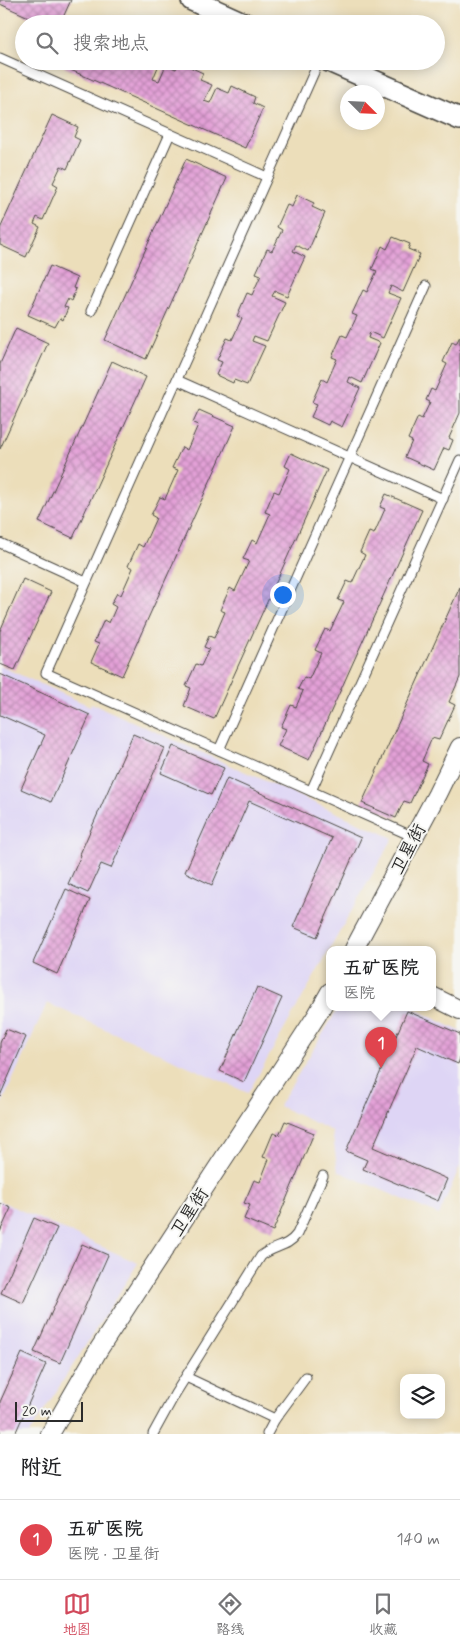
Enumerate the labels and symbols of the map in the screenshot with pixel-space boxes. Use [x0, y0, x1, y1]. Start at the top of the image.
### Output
north arrow [340, 85, 385, 130]
your location [270, 582, 296, 608]
street label: 卫星街 [386, 820, 432, 879]
pin: 1 [365, 1027, 397, 1068]
street label: 卫星街 [165, 1183, 215, 1242]
scale bar [15, 1399, 82, 1422]

